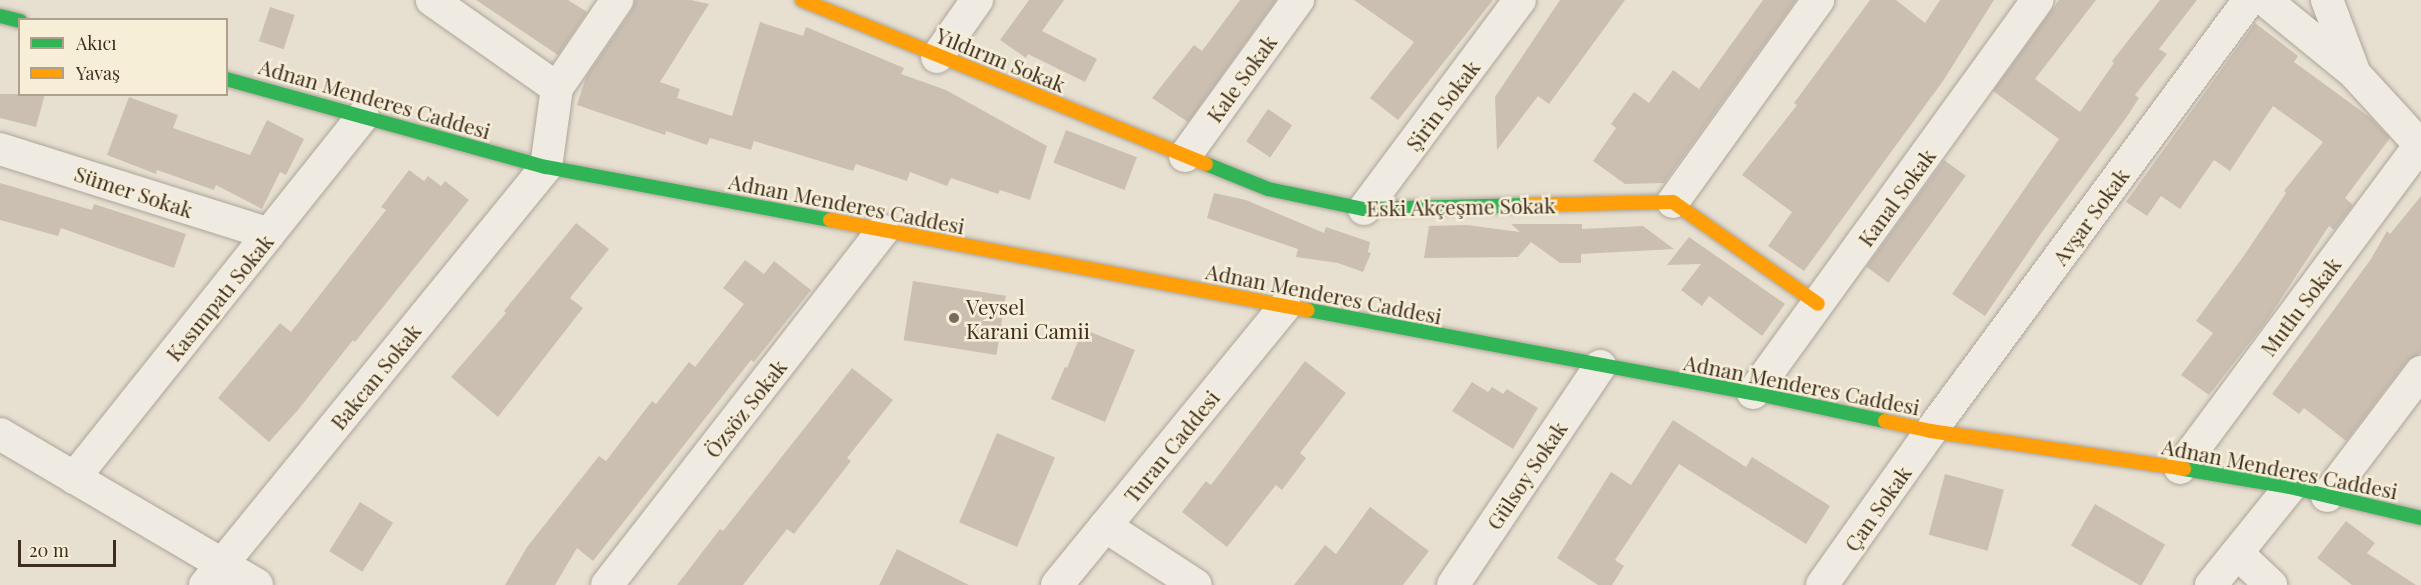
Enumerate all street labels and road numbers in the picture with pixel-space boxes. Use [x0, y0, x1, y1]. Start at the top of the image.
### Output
street label: Yıldırım Sokak [933, 22, 1069, 96]
street label: Kale Sokak [1201, 29, 1281, 127]
street label: Adnan Menderes Caddesi [256, 53, 494, 143]
street label: Şirin Sokak [1400, 55, 1484, 155]
street label: Kanal Sokak [1852, 143, 1940, 251]
street label: Sümer Sokak [71, 160, 197, 222]
street label: Avşar Sokak [2046, 163, 2134, 269]
street label: Adnan Menderes Caddesi [727, 168, 967, 238]
street label: Eski Akçeşme Sokak [1366, 192, 1556, 220]
street label: Kasımpatı Sokak [160, 229, 278, 365]
street label: Mutlu Sokak [2255, 252, 2345, 360]
street label: Adnan Menderes Caddesi [1204, 258, 1444, 328]
street label: Bakcan Sokak [325, 318, 425, 434]
street label: Adnan Menderes Caddesi [1682, 349, 1922, 419]
street label: Özsöz Sokak [699, 354, 791, 462]
street label: Turan Caddesi [1118, 385, 1224, 507]
street label: Gülsoy Sokak [1480, 416, 1572, 534]
street label: Adnan Menderes Caddesi [2160, 433, 2400, 503]
street label: Çan Sokak [1838, 460, 1916, 556]

